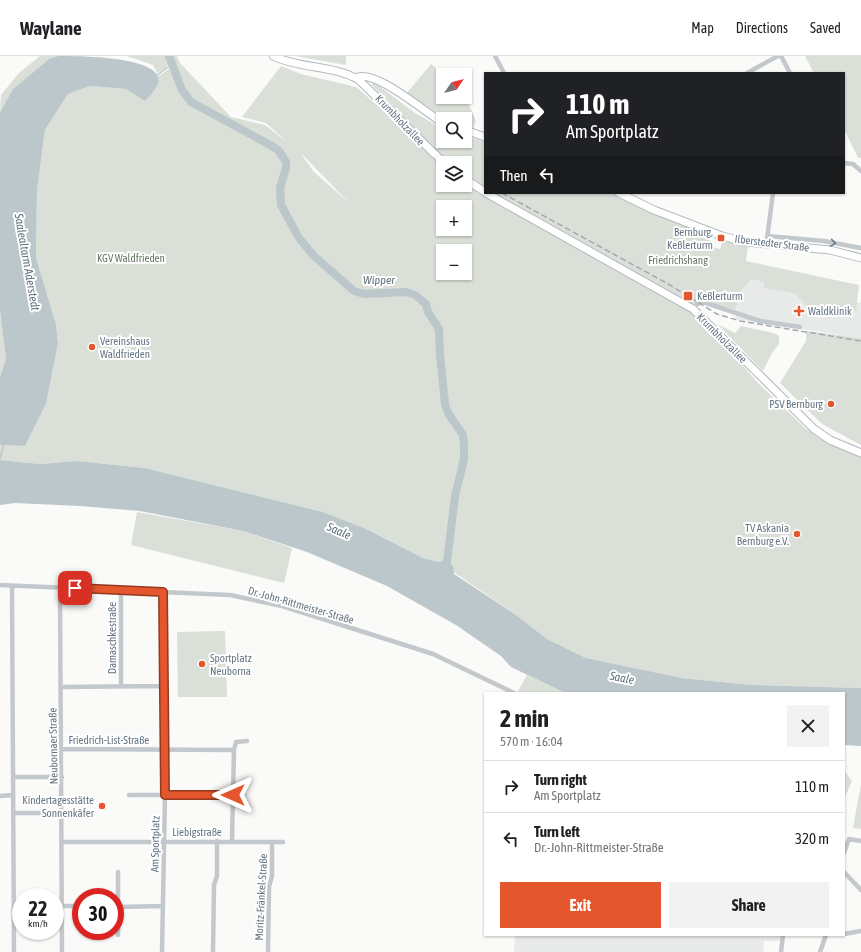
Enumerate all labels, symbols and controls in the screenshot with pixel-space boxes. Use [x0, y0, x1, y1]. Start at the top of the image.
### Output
text: Waylane [20, 17, 82, 39]
text: Map [691, 20, 714, 36]
text: Directions [736, 20, 788, 36]
text: Saved [810, 20, 841, 36]
north arrow [436, 68, 472, 104]
map controls [436, 68, 472, 280]
icon: right [500, 88, 552, 140]
text: 110 m [566, 88, 629, 120]
street label: Krumbholzallee [373, 92, 427, 148]
button: search [436, 112, 472, 148]
text: Am Sportplatz [566, 121, 658, 142]
button: layers [436, 156, 472, 192]
icon: left [536, 164, 558, 186]
text: Then [500, 167, 528, 184]
button: + [436, 200, 472, 236]
water label: Saalealtarm Aderstedt [11, 211, 43, 312]
place label: Bernburg, Keßlerturm [667, 226, 713, 251]
street label: Ilberstedter Straße [734, 232, 810, 254]
marker: Bernburg, Keßlerturm [716, 233, 726, 243]
one-way arrow [830, 238, 837, 247]
button: − [436, 244, 472, 280]
park label: KGV Waldfrieden [97, 252, 165, 264]
park label: Friedrichshang [648, 254, 708, 266]
water label: Wipper [363, 273, 395, 287]
marker: Keßlerturm [682, 290, 694, 302]
place label: Keßlerturm [697, 290, 743, 302]
marker: Waldklinik [793, 305, 805, 317]
place label: Waldklinik [808, 305, 852, 317]
street label: Krumbholzallee [695, 311, 749, 365]
place label: Vereinshaus Waldfrieden [100, 335, 150, 360]
marker: Vereinshaus Waldfrieden [87, 342, 97, 352]
place label: PSV Bernburg [769, 398, 823, 410]
marker: PSV Bernburg [826, 399, 836, 409]
water label: Saale [324, 519, 354, 543]
place label: TV Askania Bernburg e.V. [737, 522, 789, 547]
marker: TV Askania Bernburg e.V. [792, 529, 802, 539]
pin [58, 571, 92, 605]
icon: arrive [64, 577, 86, 599]
street label: Dr.-John-Rittmeister-Straße [247, 584, 355, 626]
street label: Damaschkestraße [106, 602, 118, 674]
place label: Sportplatz Neuborna [210, 652, 252, 677]
marker: Sportplatz Neuborna [197, 659, 207, 669]
water label: Saale [608, 669, 636, 687]
text: 2 min [500, 705, 549, 732]
button: close [787, 705, 829, 747]
street label: Neubornaer Straße [46, 708, 60, 784]
street label: Friedrich-List-Straße [69, 734, 149, 746]
text: 570 m · 16:04 [500, 734, 563, 749]
text: Turn right [534, 771, 587, 788]
position arrow [212, 774, 254, 816]
icon: right [500, 776, 522, 798]
text: 110 m [795, 778, 829, 795]
text: Am Sportplatz [534, 788, 601, 803]
place label: Kindertagesstätte Sonnenkäfer [22, 794, 95, 819]
marker: Kindertagesstätte Sonnenkäfer [97, 801, 107, 811]
street label: Am Sportplatz [149, 816, 161, 872]
text: Turn left [534, 823, 580, 840]
street label: Liebigstraße [172, 826, 222, 838]
icon: left [500, 828, 522, 850]
text: 320 m [795, 830, 829, 847]
text: Dr.-John-Rittmeister-Straße [534, 840, 664, 855]
street label: Moritz-Fränkel-Straße [253, 853, 269, 941]
button: Exit [500, 882, 661, 928]
button: Share [669, 882, 829, 928]
speed limit sign: 30 [72, 888, 124, 940]
text: 22 [29, 897, 47, 920]
text: km/h [28, 918, 48, 929]

